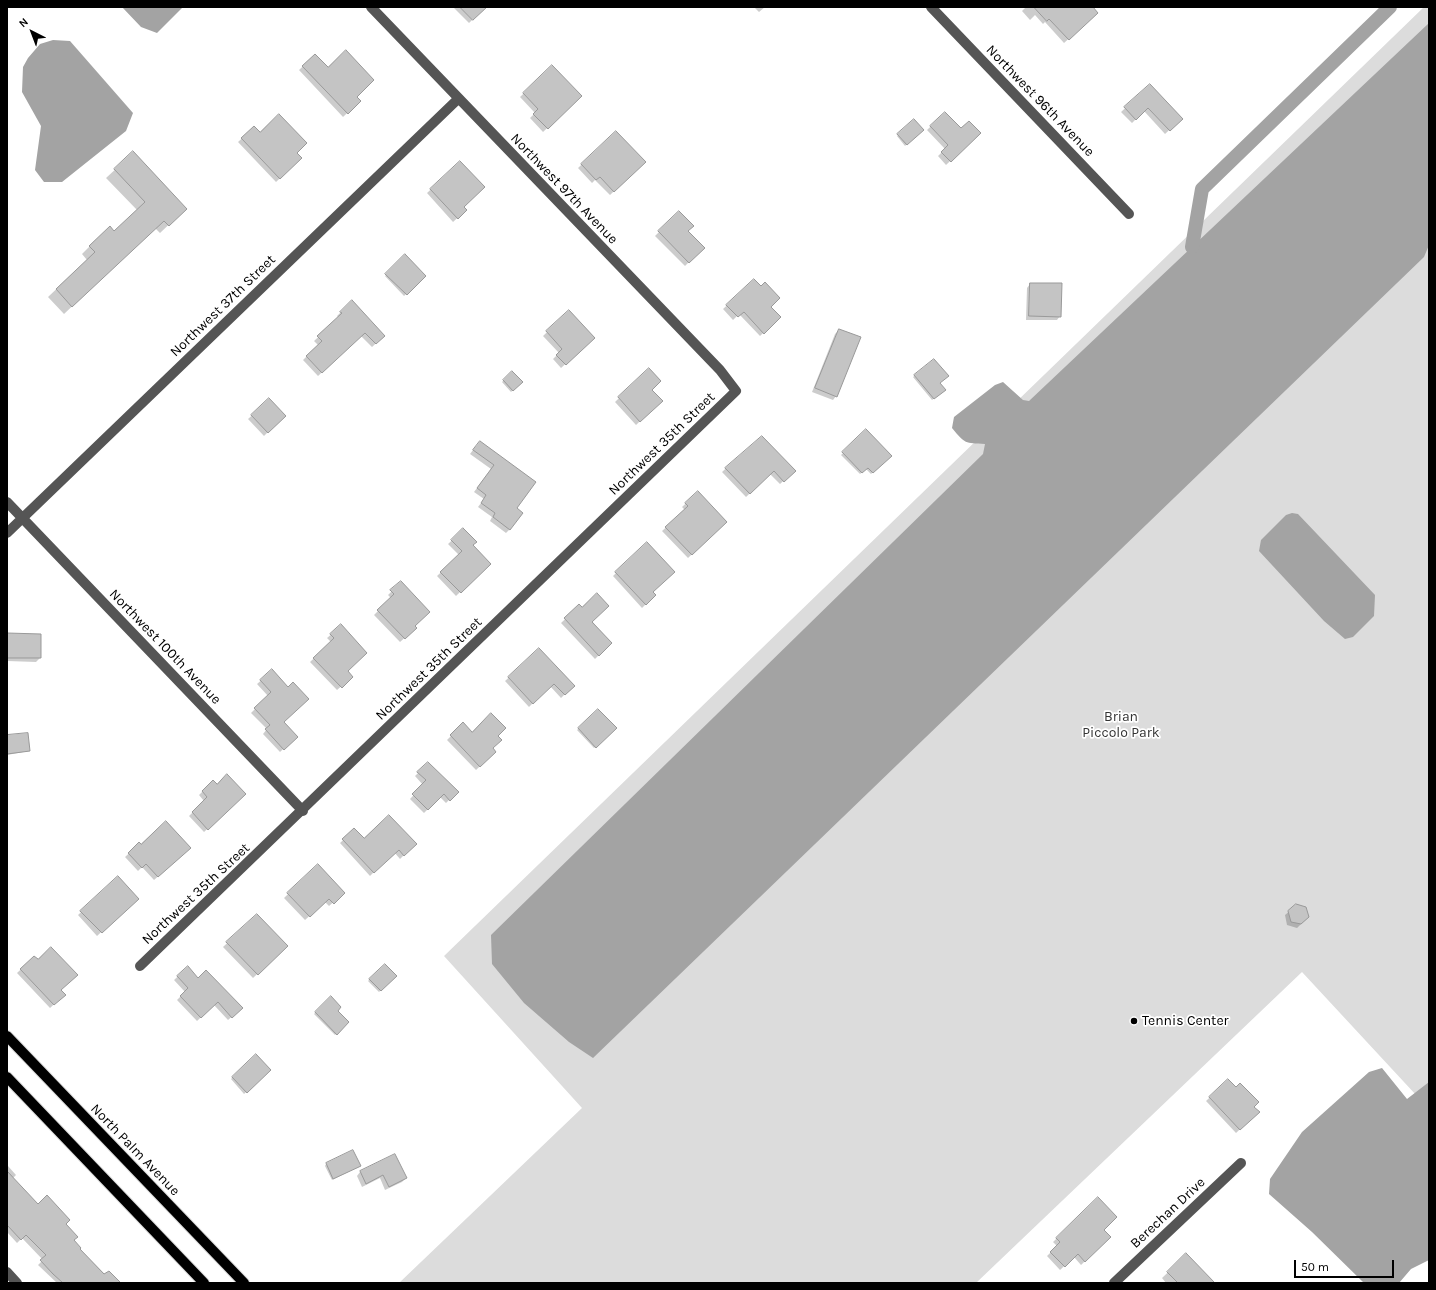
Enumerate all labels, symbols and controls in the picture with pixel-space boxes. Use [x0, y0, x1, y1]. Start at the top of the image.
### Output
north arrow [12, 12, 52, 52]
text: N [16, 15, 31, 30]
street label: Northwest 96th Avenue [982, 42, 1098, 160]
street label: Northwest 97th Avenue [507, 130, 621, 248]
street label: Northwest 37th Street [167, 251, 279, 361]
street label: Northwest 35th Street [605, 389, 719, 499]
street label: Northwest 100th Avenue [106, 586, 224, 708]
street label: Northwest 35th Street [372, 614, 486, 724]
park label: Brian Piccolo Park [1082, 709, 1160, 742]
street label: Northwest 35th Street [139, 840, 253, 948]
place label: Tennis Center [1142, 1013, 1229, 1029]
marker: Tennis Center [1129, 1016, 1139, 1026]
street label: North Palm Avenue [87, 1101, 183, 1199]
street label: Berechan Drive [1127, 1174, 1209, 1252]
scale bar [1296, 1252, 1396, 1278]
text: 50 m [1301, 1260, 1329, 1274]

